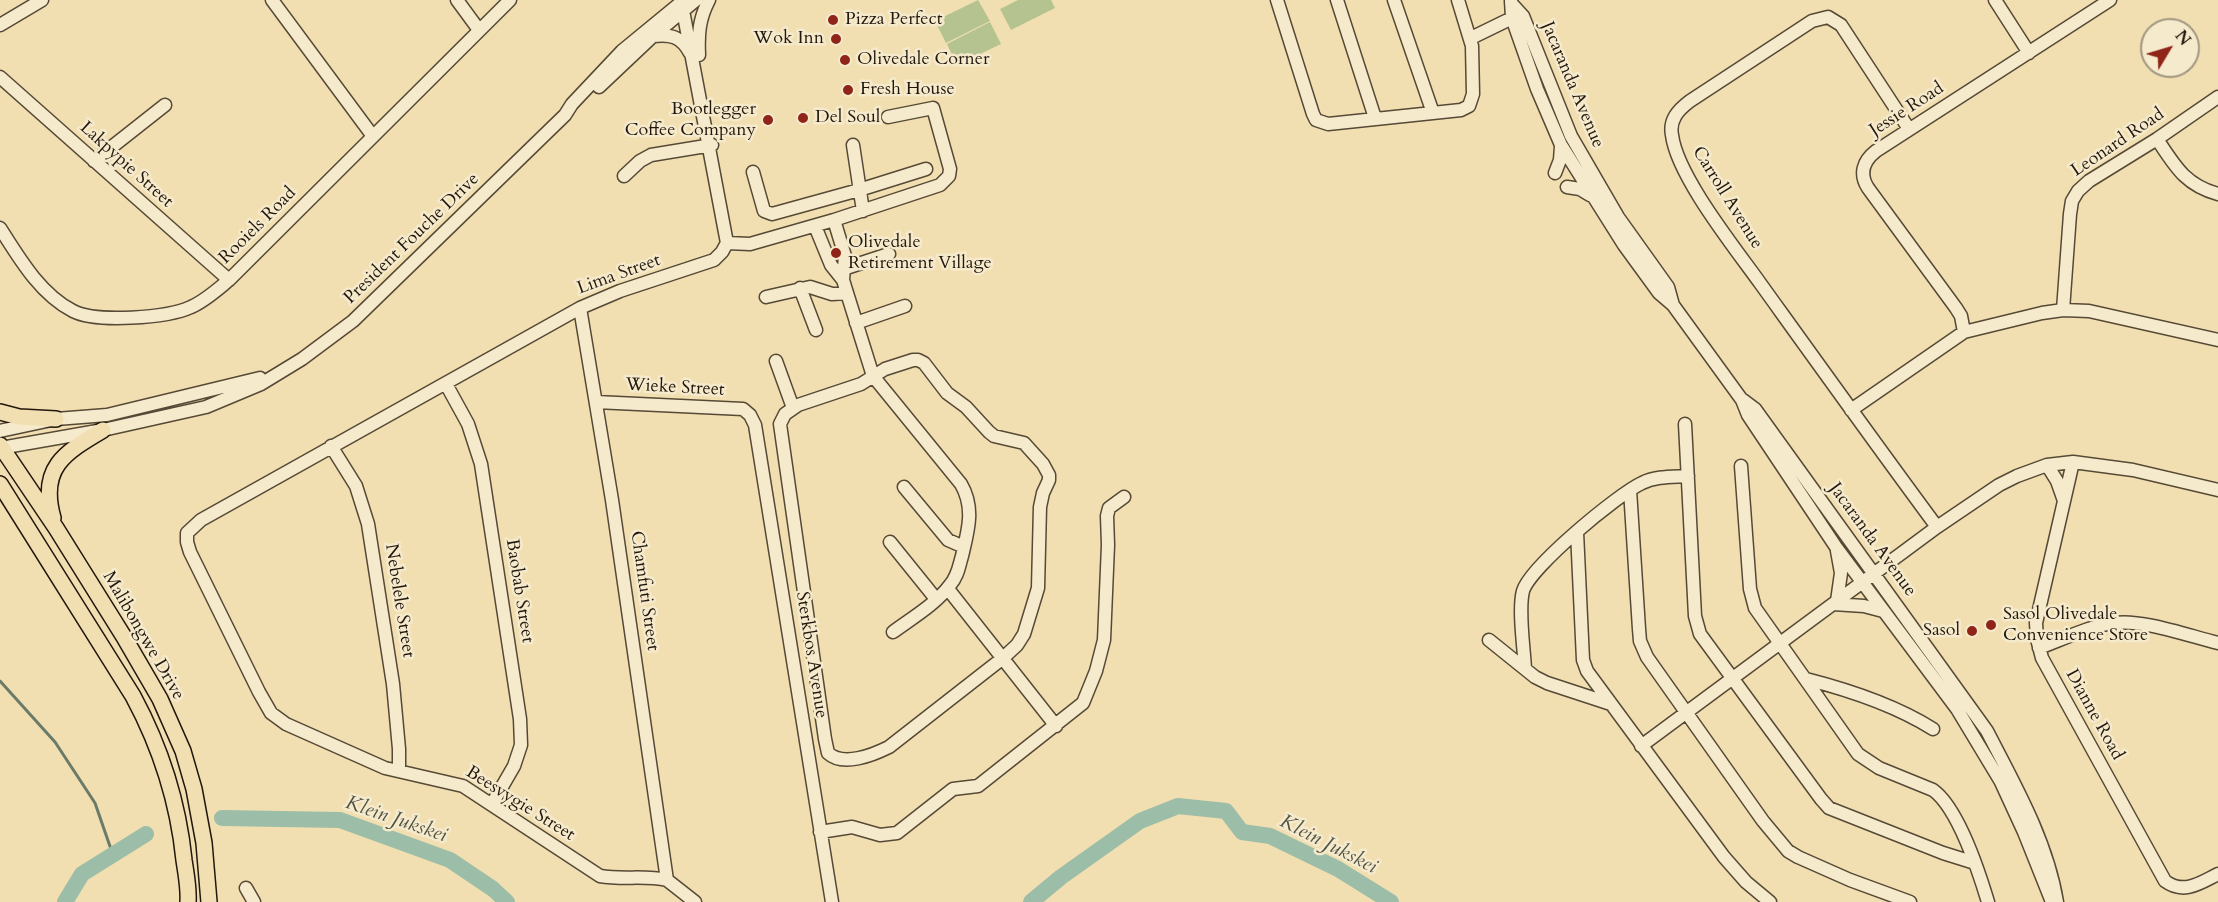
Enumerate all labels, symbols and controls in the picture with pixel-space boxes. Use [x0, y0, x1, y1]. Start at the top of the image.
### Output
place label: Pizza Perfect [845, 9, 942, 31]
marker: Pizza Perfect [826, 13, 840, 27]
north arrow [2140, 18, 2200, 78]
street label: Jacaranda Avenue [1536, 19, 1608, 151]
text: N [2170, 26, 2196, 50]
place label: Wok Inn [753, 28, 824, 50]
marker: Wok Inn [829, 32, 843, 46]
place label: Olivedale Corner [857, 49, 989, 71]
marker: Olivedale Corner [838, 53, 852, 67]
street label: Jessie Road [1866, 78, 1948, 142]
place label: Fresh House [860, 79, 955, 101]
marker: Fresh House [841, 83, 855, 97]
place label: Bootlegger Coffee Company [625, 99, 756, 142]
street label: Leonard Road [2067, 104, 2169, 182]
place label: Del Soul [815, 107, 880, 129]
marker: Del Soul [796, 111, 810, 125]
marker: Bootlegger Coffee Company [761, 113, 775, 127]
street label: Lakpypie Street [75, 117, 177, 213]
street label: Carroll Avenue [1687, 143, 1767, 253]
street label: President Fouche Drive [340, 169, 484, 309]
street label: Rooiels Road [215, 183, 301, 269]
place label: Olivedale Retirement Village [848, 232, 992, 274]
marker: Olivedale Retirement Village [829, 246, 843, 260]
street label: Lima Street [574, 250, 664, 300]
street label: Wieke Street [625, 375, 725, 401]
street label: Jacaranda Avenue [1824, 479, 1920, 601]
street label: Chamfuti Street [625, 530, 663, 652]
street label: Baobab Street [500, 537, 538, 645]
street label: Nebelele Street [379, 543, 419, 659]
street label: Malibongwe Drive [97, 568, 189, 704]
street label: Sterkbos Avenue [790, 590, 832, 720]
place label: Sasol Olivedale Convenience Store [2003, 604, 2148, 646]
marker: Sasol Olivedale Convenience Store [1984, 618, 1998, 632]
place label: Sasol [1923, 620, 1960, 642]
marker: Sasol [1965, 624, 1979, 638]
street label: Dianne Road [2060, 666, 2128, 764]
street label: Beesvygie Street [461, 762, 579, 846]
water label: Klein Jukskei [342, 791, 450, 849]
water label: Klein Jukskei [1275, 810, 1381, 880]

